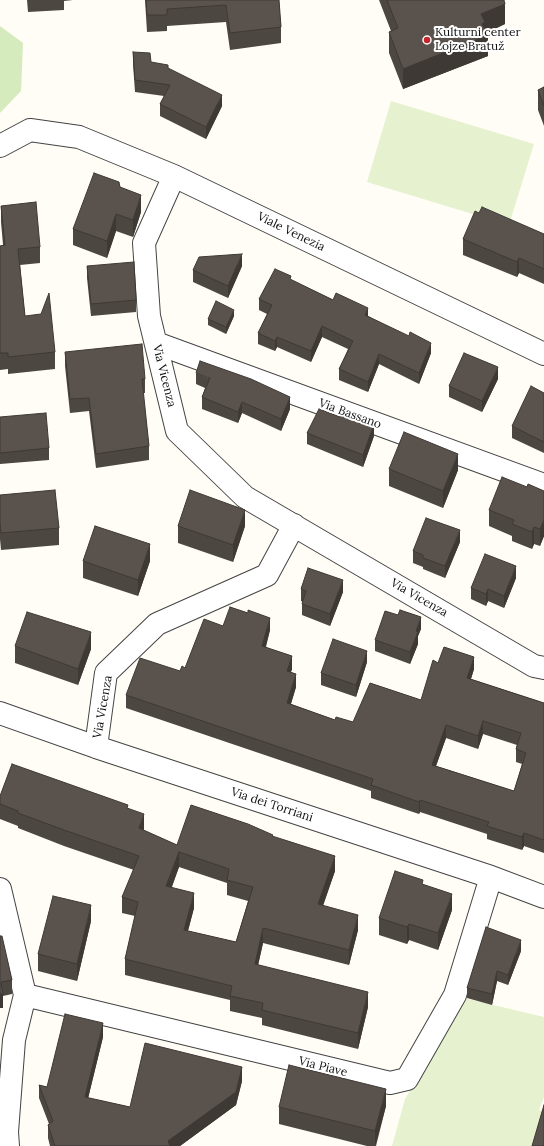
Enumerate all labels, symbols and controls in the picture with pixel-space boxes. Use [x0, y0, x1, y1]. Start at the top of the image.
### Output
place label: Kulturni center Lojze Bratuž [435, 26, 521, 54]
marker: Kulturni center Lojze Bratuž [422, 35, 432, 45]
street label: Viale Venezia [255, 209, 327, 255]
street label: Via Vicenza [149, 343, 179, 409]
street label: Via Bassano [317, 396, 383, 432]
street label: Via Vicenza [388, 576, 450, 620]
street label: Via Vicenza [90, 674, 116, 740]
street label: Via dei Torriani [229, 785, 315, 825]
street label: Via Piave [297, 1054, 349, 1080]

